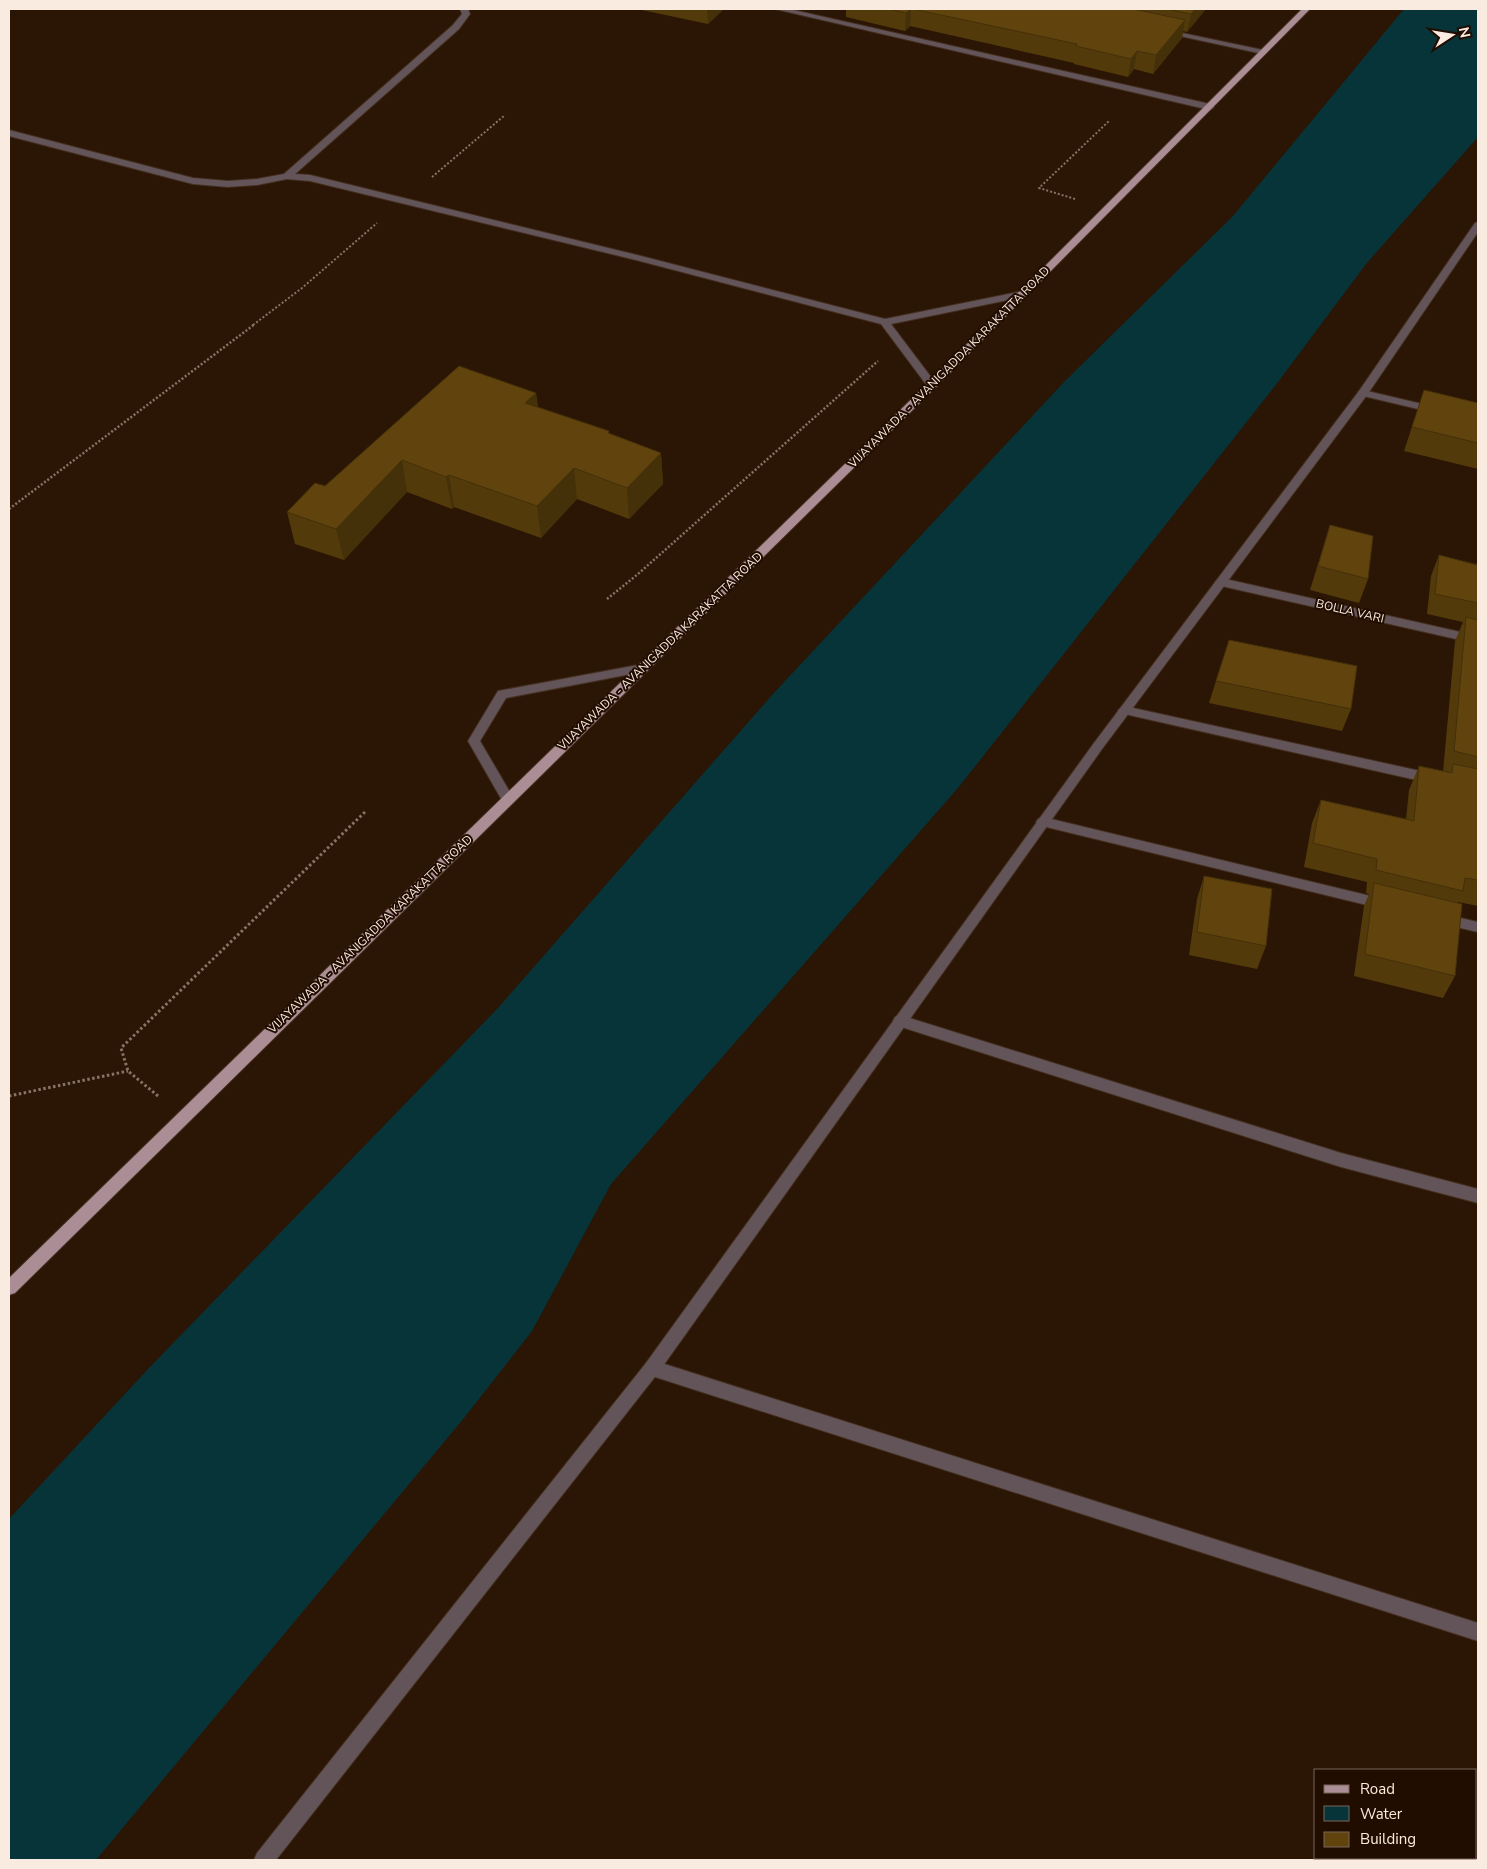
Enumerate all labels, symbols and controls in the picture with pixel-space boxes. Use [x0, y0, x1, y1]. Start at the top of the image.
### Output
north arrow [1427, 10, 1477, 60]
text: N [1454, 25, 1475, 40]
street label: VIJAYAWADA - AVANIGADDA KARAKATTA ROAD [844, 263, 1053, 472]
street label: VIJAYAWADA - AVANIGADDA KARAKATTA ROAD [553, 548, 766, 754]
street label: BOLLA VARI [1314, 595, 1386, 627]
street label: VIJAYAWADA - AVANIGADDA KARAKATTA ROAD [263, 831, 476, 1037]
legend [1314, 1769, 1477, 1859]
text: Road [1360, 1779, 1395, 1799]
text: Water [1360, 1804, 1403, 1824]
text: Building [1360, 1829, 1416, 1849]

